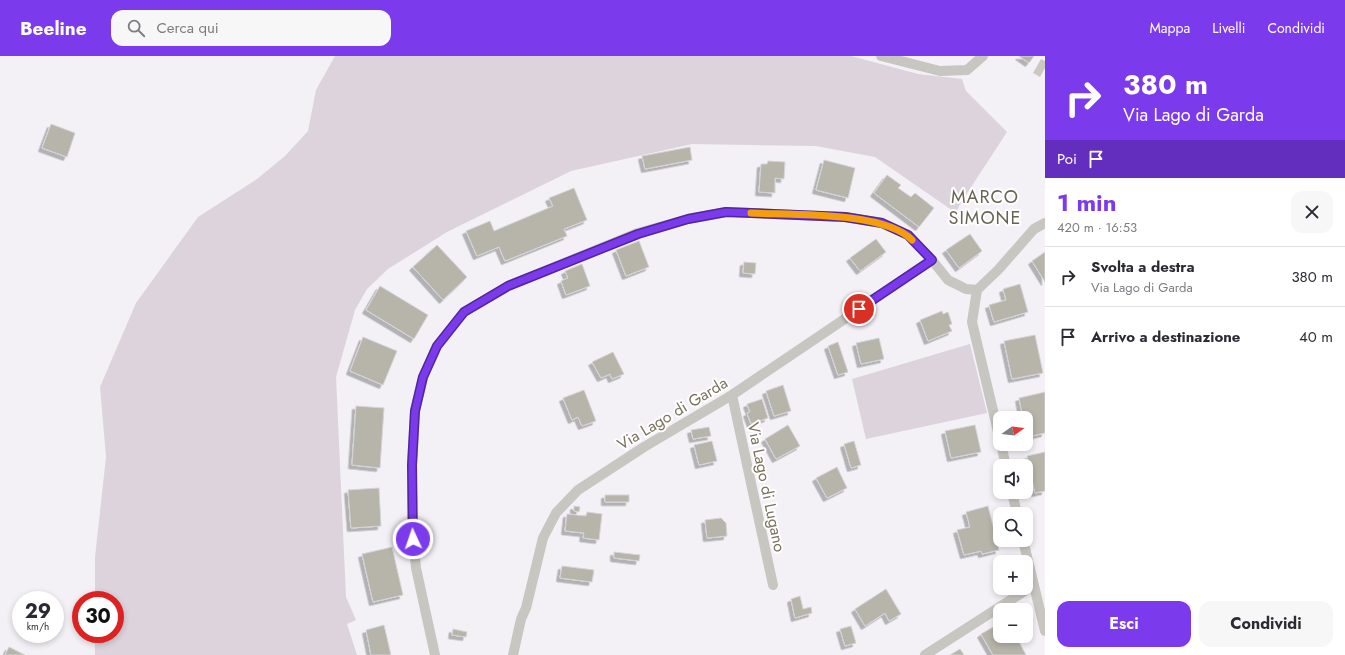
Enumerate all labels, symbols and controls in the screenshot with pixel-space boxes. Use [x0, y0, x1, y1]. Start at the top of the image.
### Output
search box [111, 10, 391, 46]
text: Beeline [20, 15, 87, 42]
icon: search [125, 17, 147, 39]
text: Cerca qui [157, 17, 219, 39]
text: Mappa [1149, 18, 1190, 38]
text: Livelli [1212, 18, 1245, 38]
text: Condividi [1267, 18, 1325, 38]
text: 380 m [1123, 64, 1208, 105]
icon: right [1057, 72, 1109, 124]
text: Via Lago di Garda [1123, 102, 1264, 128]
text: Poi [1057, 148, 1077, 170]
icon: arrive [1085, 148, 1107, 170]
district label: MARCO SIMONE [949, 184, 1021, 231]
text: 1 min [1057, 185, 1117, 220]
button: close [1291, 191, 1333, 233]
text: 420 m · 16:53 [1057, 218, 1137, 237]
text: Svolta a destra [1091, 256, 1195, 278]
icon: right [1057, 266, 1079, 288]
text: 380 m [1291, 266, 1333, 288]
text: Via Lago di Garda [1091, 278, 1193, 297]
pin [842, 292, 876, 326]
icon: arrive [848, 298, 870, 320]
icon: arrive [1057, 326, 1079, 348]
text: Arrivo a destinazione [1091, 326, 1240, 348]
text: 40 m [1299, 326, 1333, 348]
street label: Via Lago di Garda [613, 371, 732, 456]
north arrow [993, 411, 1033, 451]
map controls [993, 411, 1033, 643]
street label: Via Lago di Lugano [742, 420, 792, 554]
button: sound [993, 459, 1033, 499]
button: search [993, 507, 1033, 547]
position arrow [392, 518, 434, 560]
button: + [993, 555, 1033, 595]
speed limit sign: 30 [72, 591, 124, 643]
text: 29 [25, 597, 51, 626]
button: Esci [1057, 601, 1191, 647]
button: Condividi [1199, 601, 1333, 647]
button: − [993, 603, 1033, 643]
text: km/h [27, 619, 49, 634]

